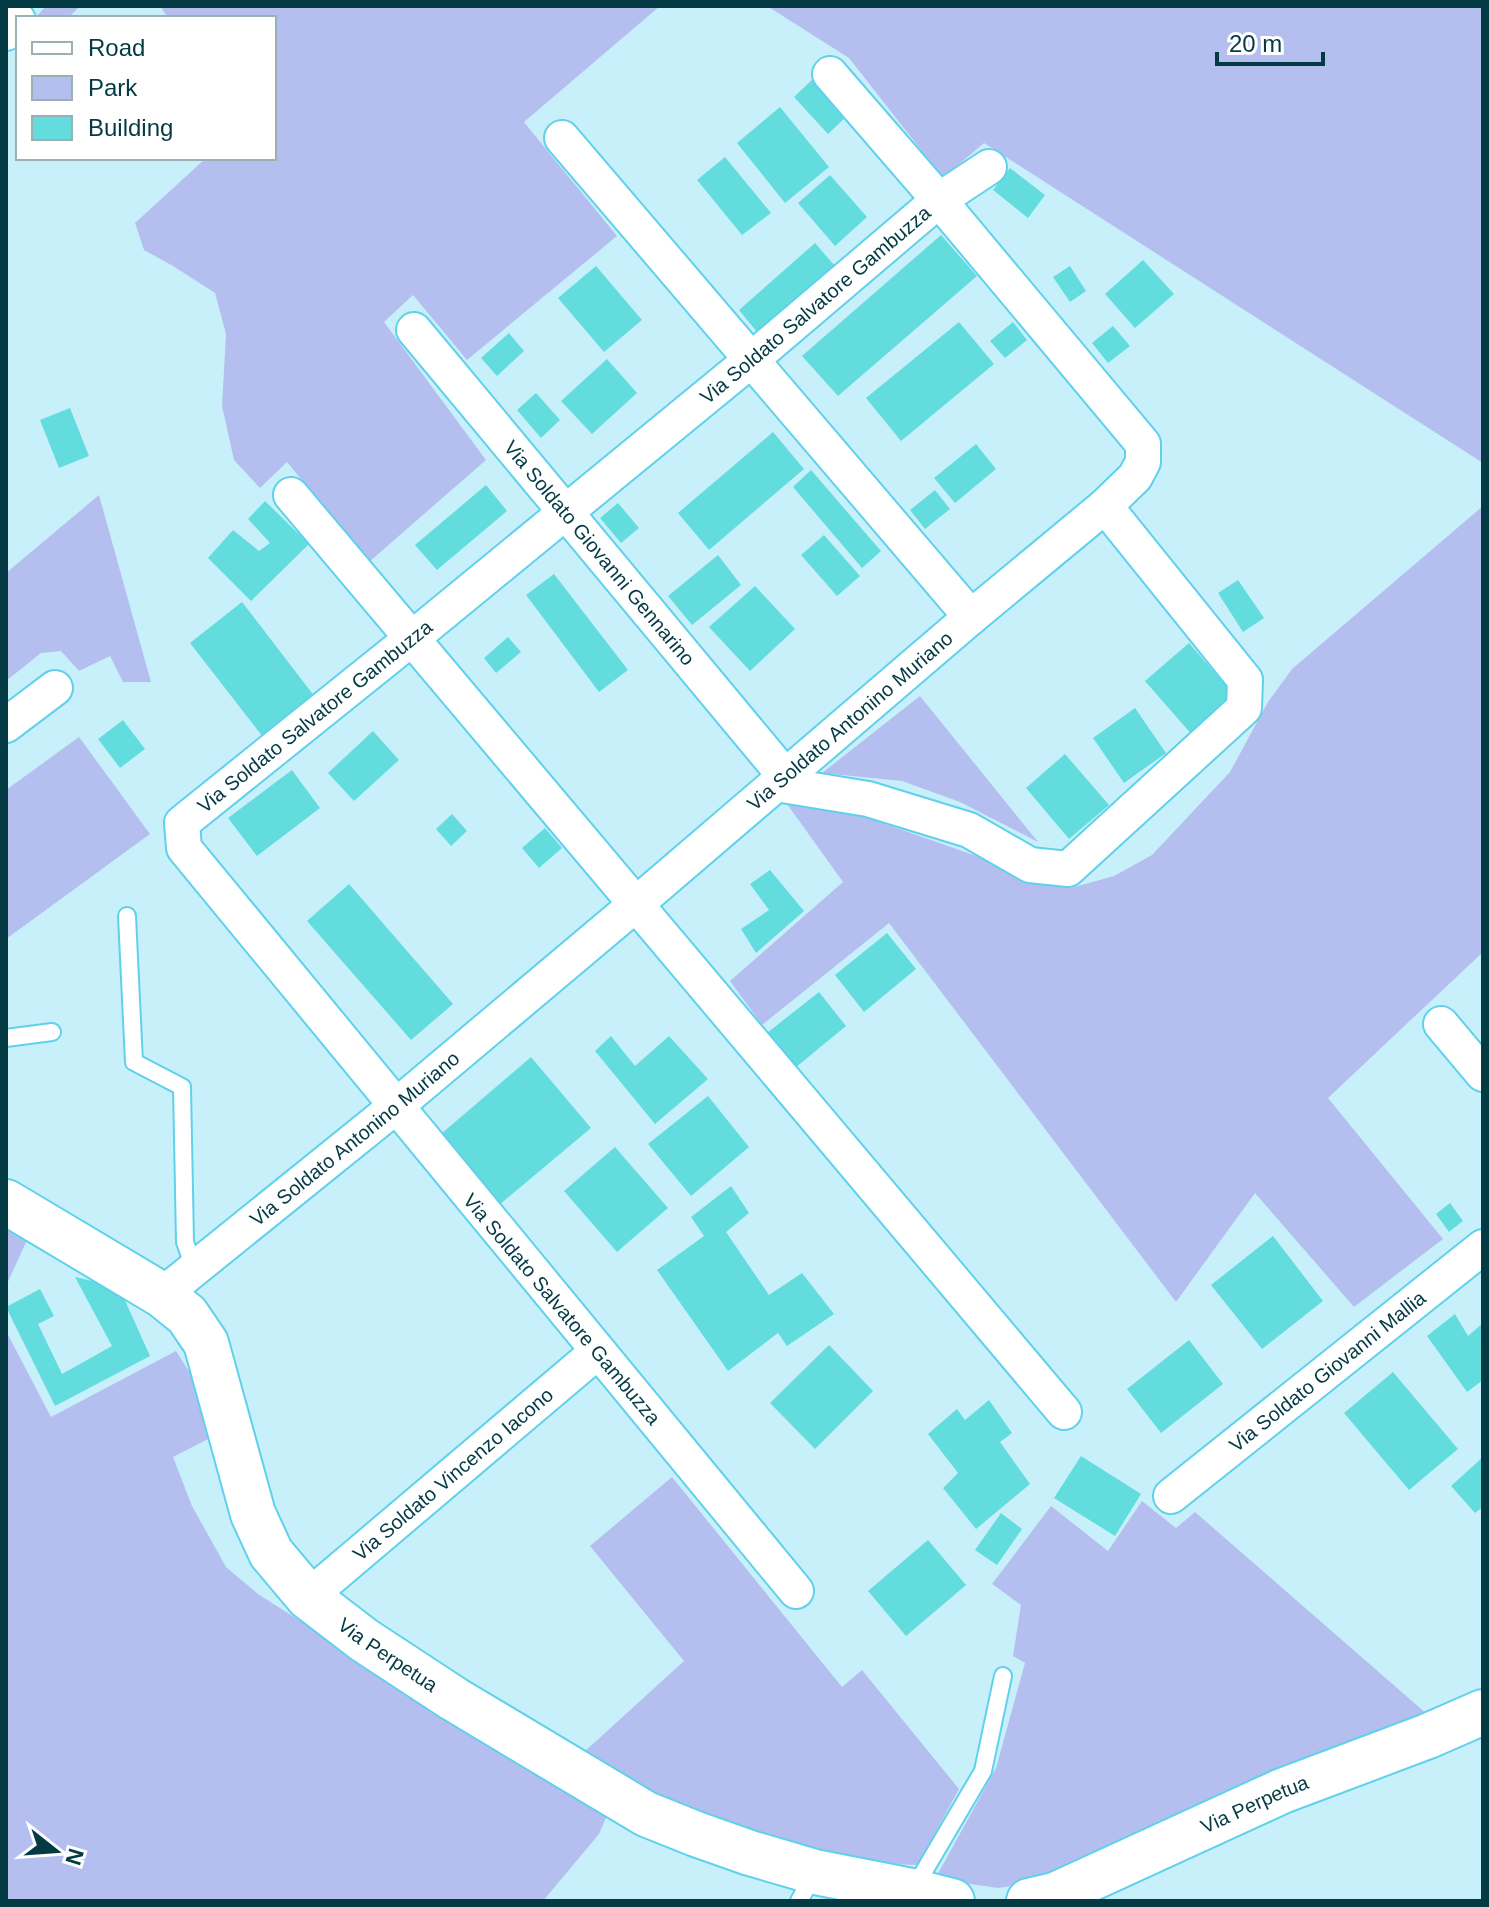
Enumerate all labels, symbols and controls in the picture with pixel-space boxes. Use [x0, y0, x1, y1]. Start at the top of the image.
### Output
legend [16, 16, 276, 160]
scale bar [1217, 16, 1323, 66]
text: 20 m [1229, 30, 1282, 57]
text: Road [88, 34, 145, 61]
text: Park [88, 74, 138, 101]
text: Building [88, 114, 173, 141]
street label: Via Soldato Salvatore Gambuzza [696, 201, 935, 408]
street label: Via Soldato Giovanni Gennarino [500, 436, 699, 670]
street label: Via Soldato Salvatore Gambuzza [193, 615, 437, 817]
street label: Via Soldato Antonino Muriano [743, 627, 957, 815]
street label: Via Soldato Antonino Muriano [246, 1047, 463, 1230]
street label: Via Soldato Salvatore Gambuzza [459, 1189, 666, 1429]
street label: Via Soldato Giovanni Mallia [1225, 1286, 1430, 1456]
street label: Via Soldato Vincenzo Iacono [349, 1383, 557, 1565]
street label: Via Perpetua [334, 1613, 443, 1697]
street label: Via Perpetua [1197, 1771, 1312, 1838]
north arrow [16, 1811, 96, 1891]
text: N [60, 1845, 89, 1868]

